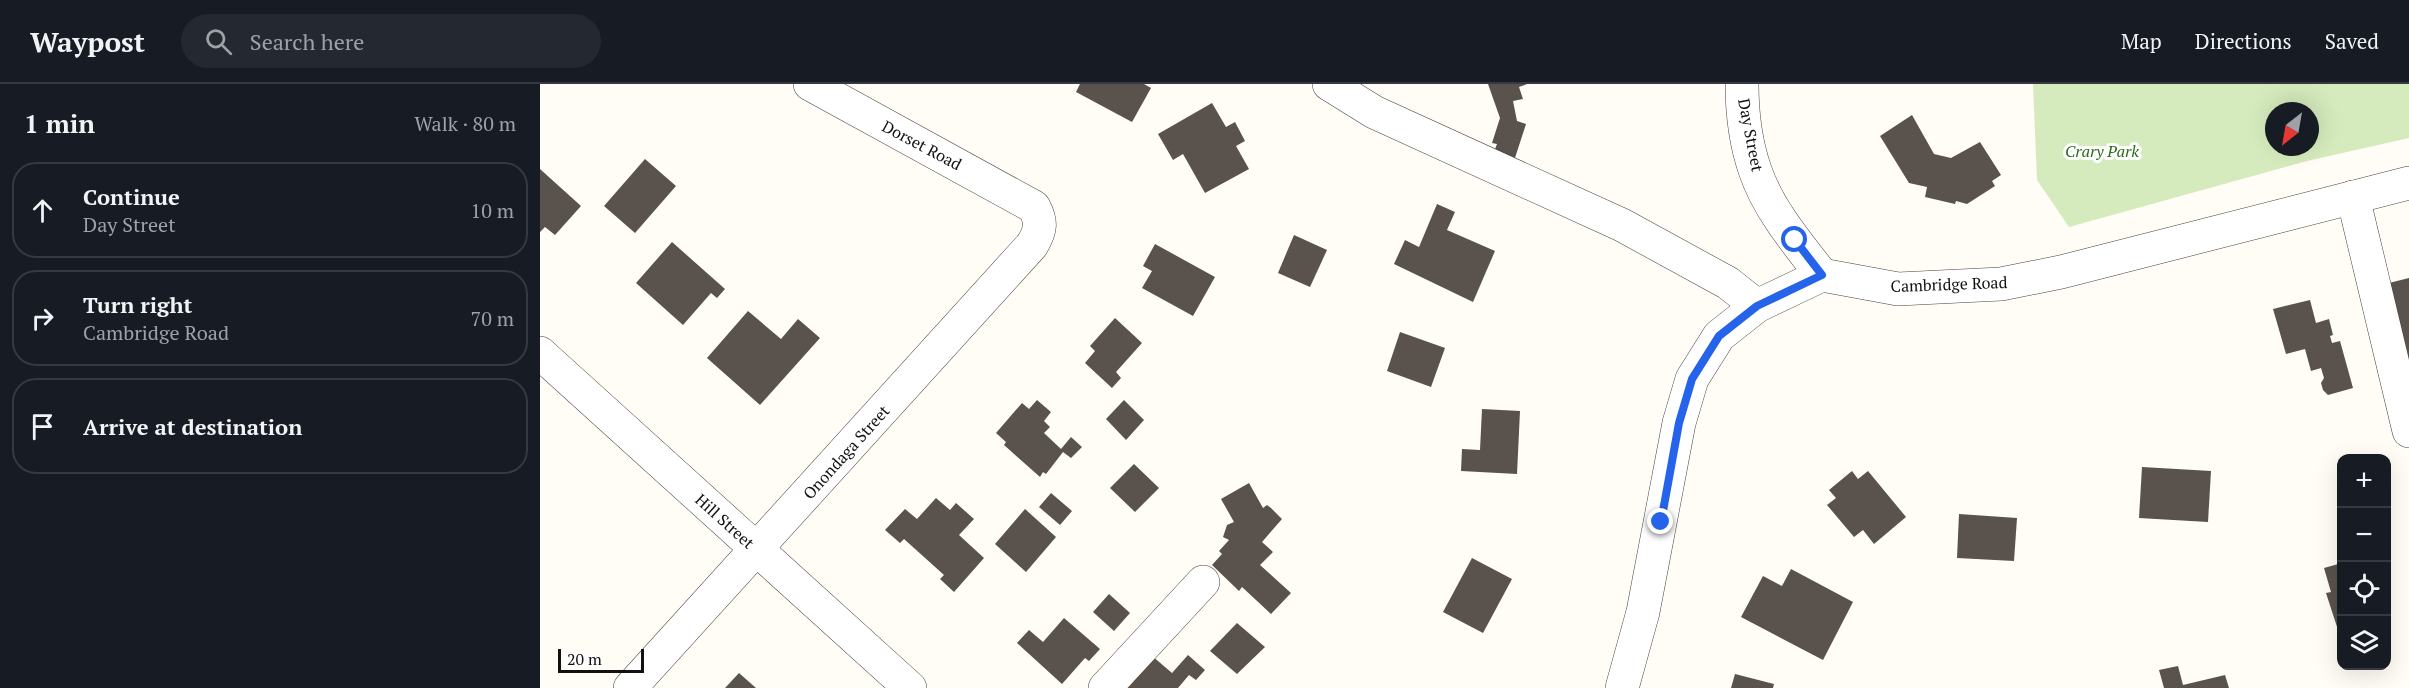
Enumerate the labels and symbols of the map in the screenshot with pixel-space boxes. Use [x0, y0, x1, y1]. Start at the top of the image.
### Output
street label: Day Street [1733, 97, 1769, 174]
north arrow [2265, 102, 2319, 156]
street label: Dorset Road [879, 115, 966, 175]
park label: Crary Park [2065, 140, 2139, 162]
route start [1781, 226, 1807, 252]
street label: Cambridge Road [1890, 271, 2008, 297]
street label: Onondaga Street [798, 400, 894, 504]
street label: Hill Street [691, 489, 759, 554]
route end [1647, 508, 1673, 534]
scale bar [558, 646, 644, 674]

